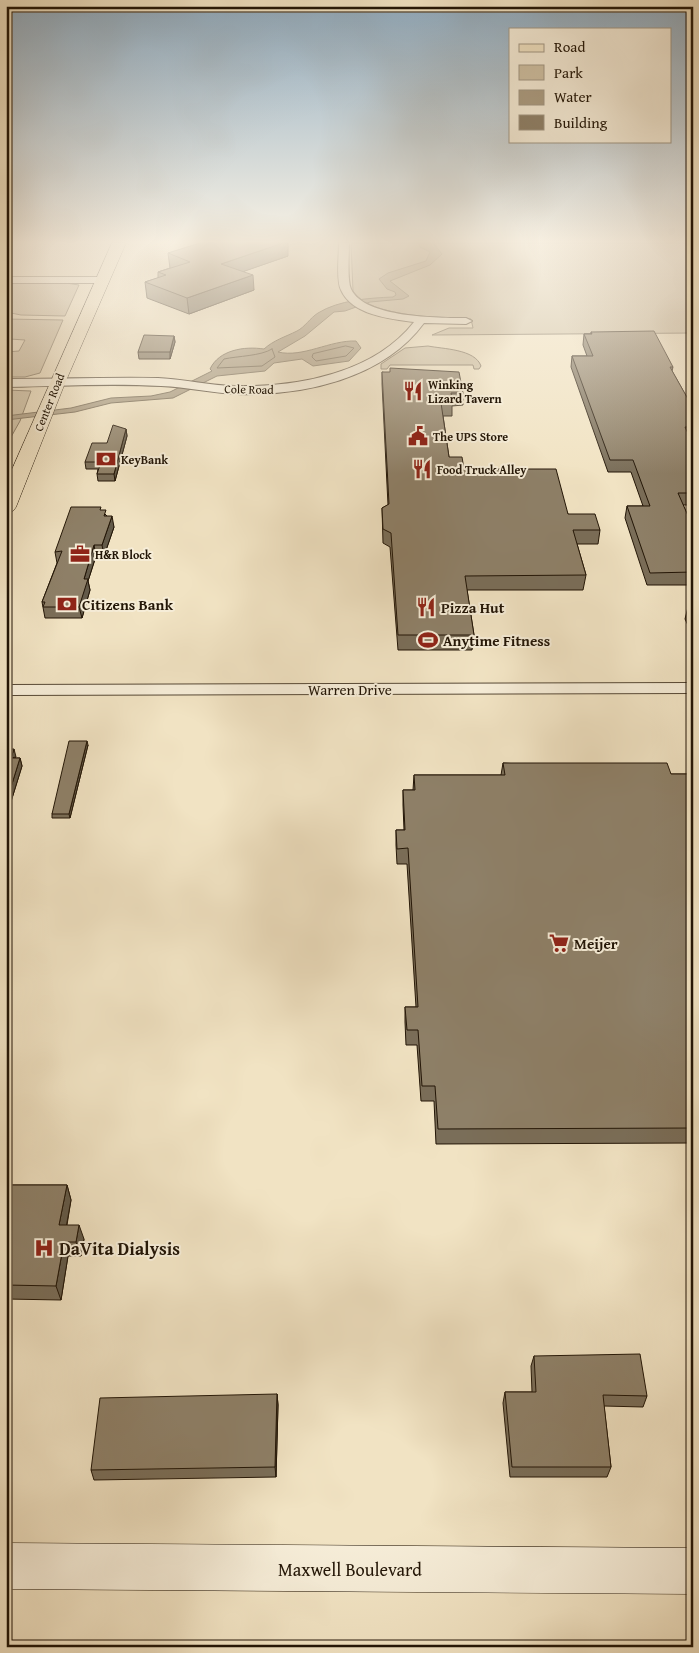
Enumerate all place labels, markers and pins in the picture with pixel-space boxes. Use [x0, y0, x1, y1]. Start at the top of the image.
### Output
place label: Winking Lizard Tavern [428, 376, 502, 407]
restaurant icon: Winking Lizard Tavern [402, 380, 424, 402]
public building icon: The UPS Store [407, 425, 429, 447]
place label: The UPS Store [433, 428, 508, 445]
bank icon: KeyBank [95, 448, 117, 470]
place label: KeyBank [121, 451, 168, 468]
restaurant icon: Food Truck Alley [411, 458, 433, 480]
place label: Food Truck Alley [437, 461, 527, 478]
office icon: H&R Block [69, 543, 91, 565]
place label: H&R Block [95, 546, 152, 563]
bank icon: Citizens Bank [56, 593, 78, 615]
place label: Citizens Bank [82, 594, 173, 615]
restaurant icon: Pizza Hut [415, 596, 437, 618]
place label: Pizza Hut [441, 597, 505, 618]
sports icon: Anytime Fitness [417, 629, 439, 651]
place label: Anytime Fitness [443, 630, 550, 651]
supermarket icon: Meijer [548, 932, 570, 954]
place label: Meijer [574, 933, 618, 954]
place label: DaVita Dialysis [59, 1235, 180, 1262]
hospital icon: DaVita Dialysis [33, 1237, 55, 1259]

